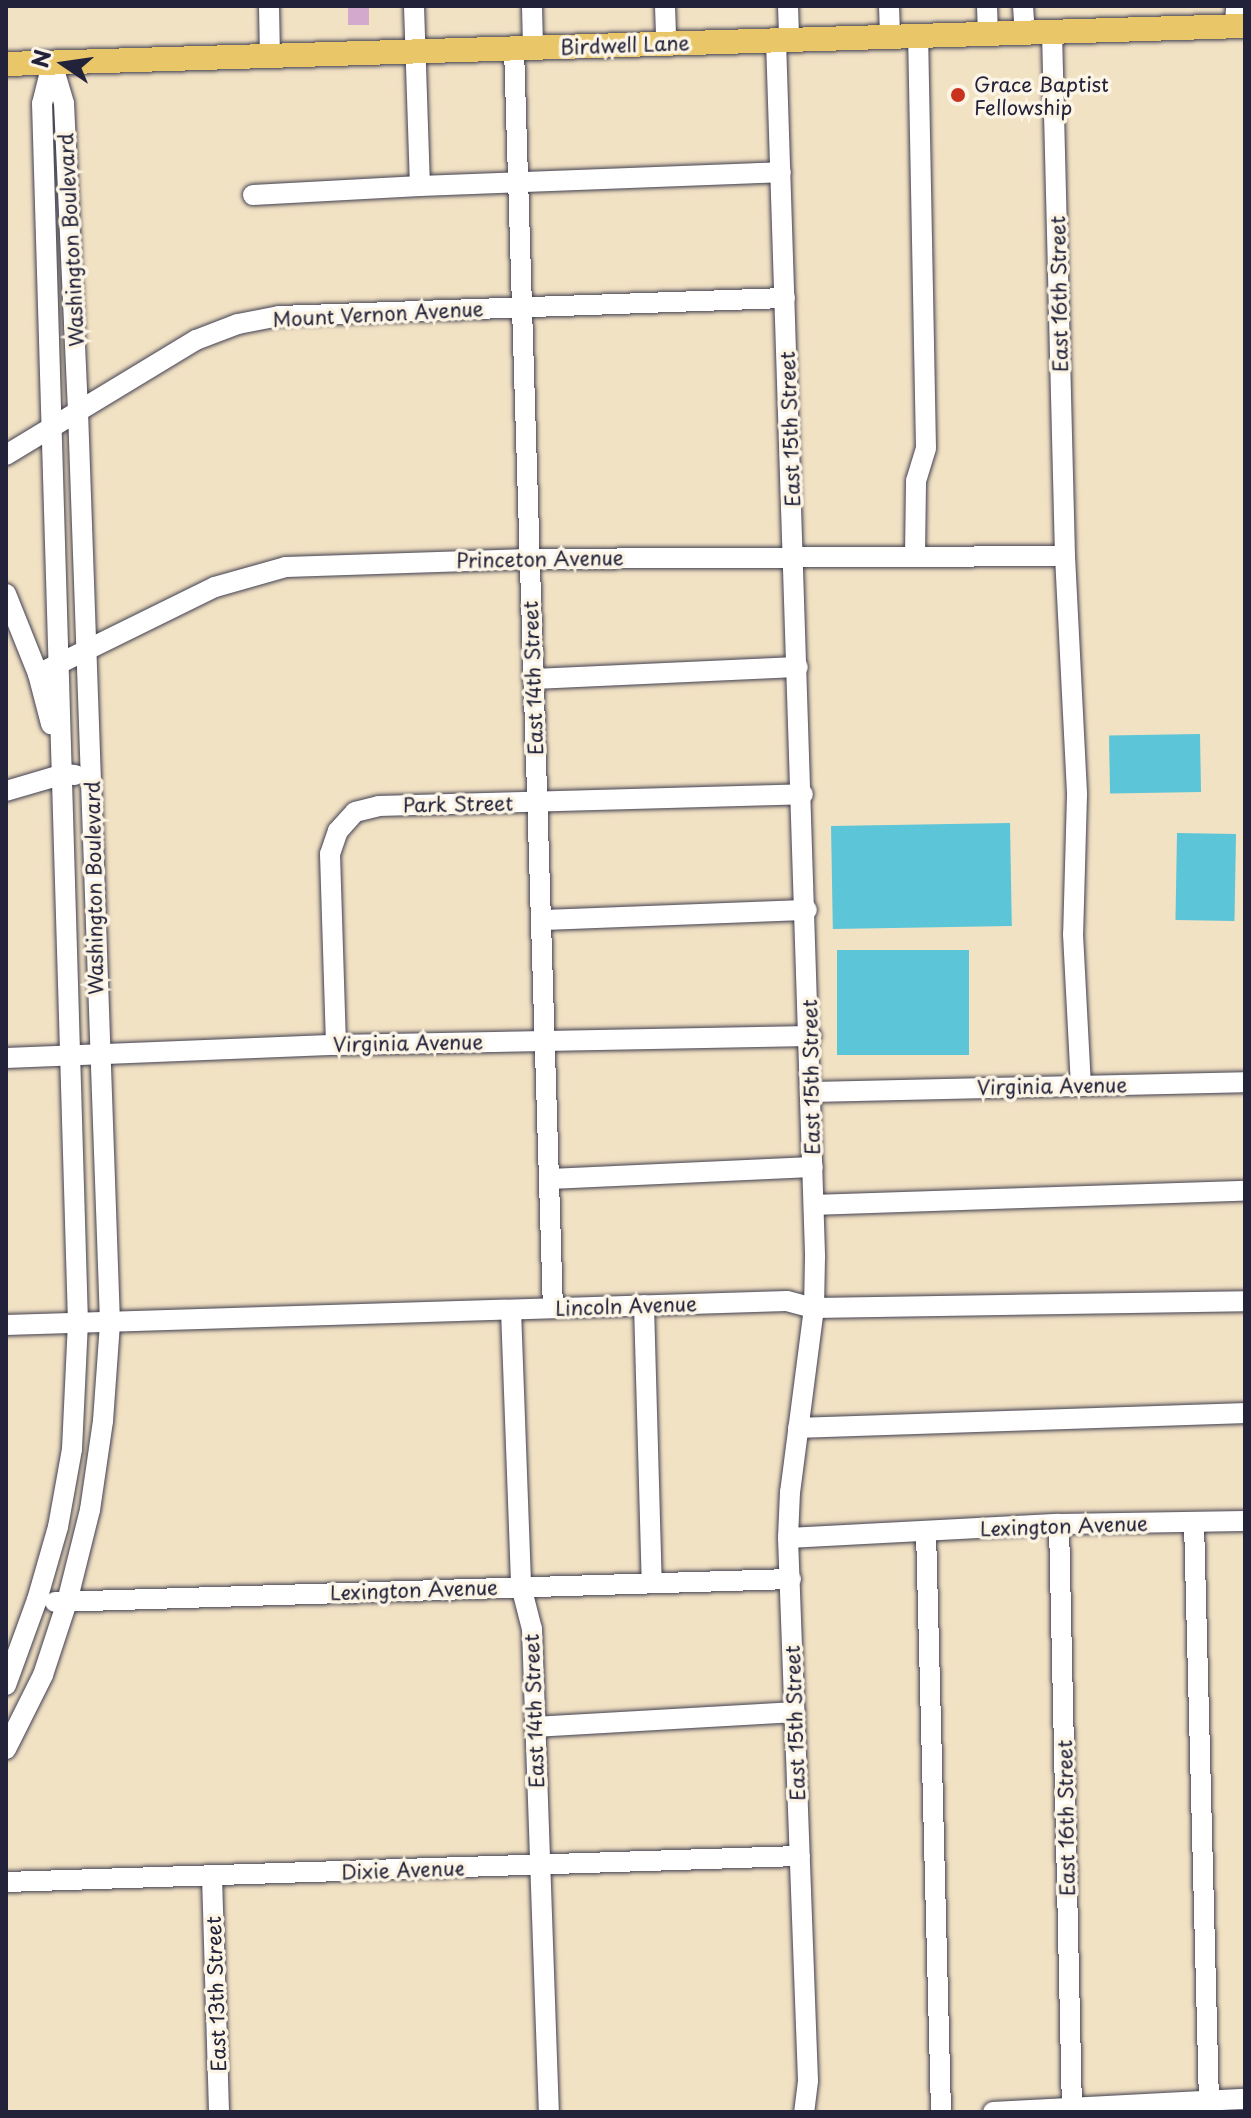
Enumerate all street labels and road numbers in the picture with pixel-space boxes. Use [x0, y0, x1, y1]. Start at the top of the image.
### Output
street label: Birdwell Lane [559, 31, 691, 59]
street label: Washington Boulevard [53, 133, 89, 347]
street label: East 16th Street [1046, 215, 1072, 373]
street label: Mount Vernon Avenue [272, 297, 484, 331]
street label: East 15th Street [775, 351, 805, 507]
street label: Princeton Avenue [457, 546, 623, 572]
street label: East 14th Street [518, 600, 548, 756]
street label: Washington Boulevard [80, 781, 108, 995]
street label: Park Street [402, 791, 514, 817]
street label: East 15th Street [798, 999, 824, 1155]
street label: Virginia Avenue [333, 1030, 483, 1056]
street label: Virginia Avenue [977, 1073, 1127, 1099]
street label: Lincoln Avenue [555, 1292, 697, 1320]
street label: Lexington Avenue [981, 1511, 1147, 1541]
street label: Lexington Avenue [331, 1575, 497, 1605]
street label: East 14th Street [519, 1633, 549, 1789]
street label: East 15th Street [780, 1645, 810, 1801]
street label: East 16th Street [1053, 1739, 1079, 1897]
street label: Dixie Avenue [341, 1856, 465, 1884]
street label: East 13th Street [201, 1916, 231, 2072]

